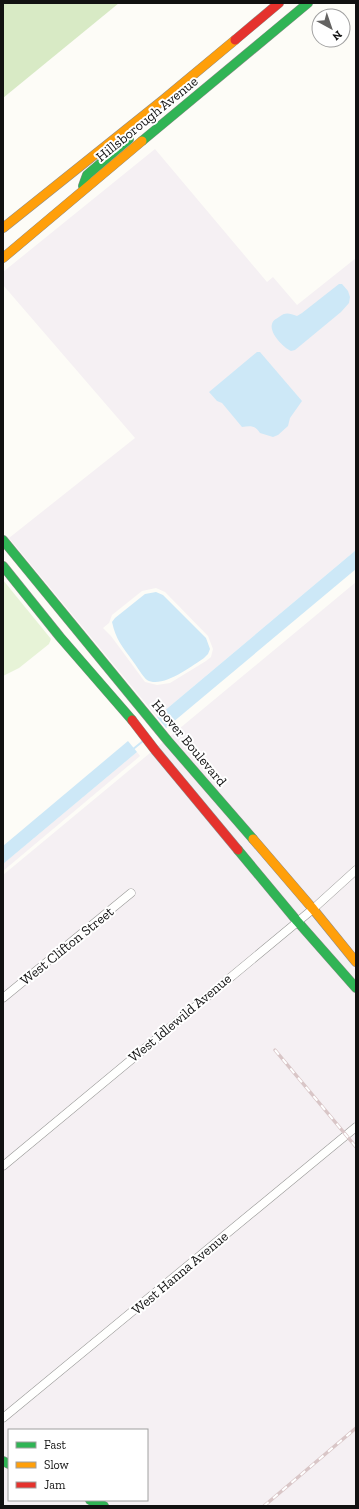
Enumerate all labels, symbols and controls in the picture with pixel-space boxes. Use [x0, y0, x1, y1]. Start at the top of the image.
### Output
north arrow [311, 8, 351, 48]
text: N [329, 28, 344, 43]
street label: Hillsborough Avenue [93, 72, 202, 165]
street label: Hoover Boulevard [148, 696, 230, 790]
street label: West Clifton Street [17, 903, 118, 989]
street label: West Idlewild Avenue [125, 970, 235, 1066]
street label: West Hanna Avenue [128, 1227, 232, 1318]
legend [8, 1429, 148, 1501]
text: Fast [44, 1438, 67, 1452]
text: Slow [44, 1458, 70, 1472]
text: Jam [44, 1478, 66, 1492]

